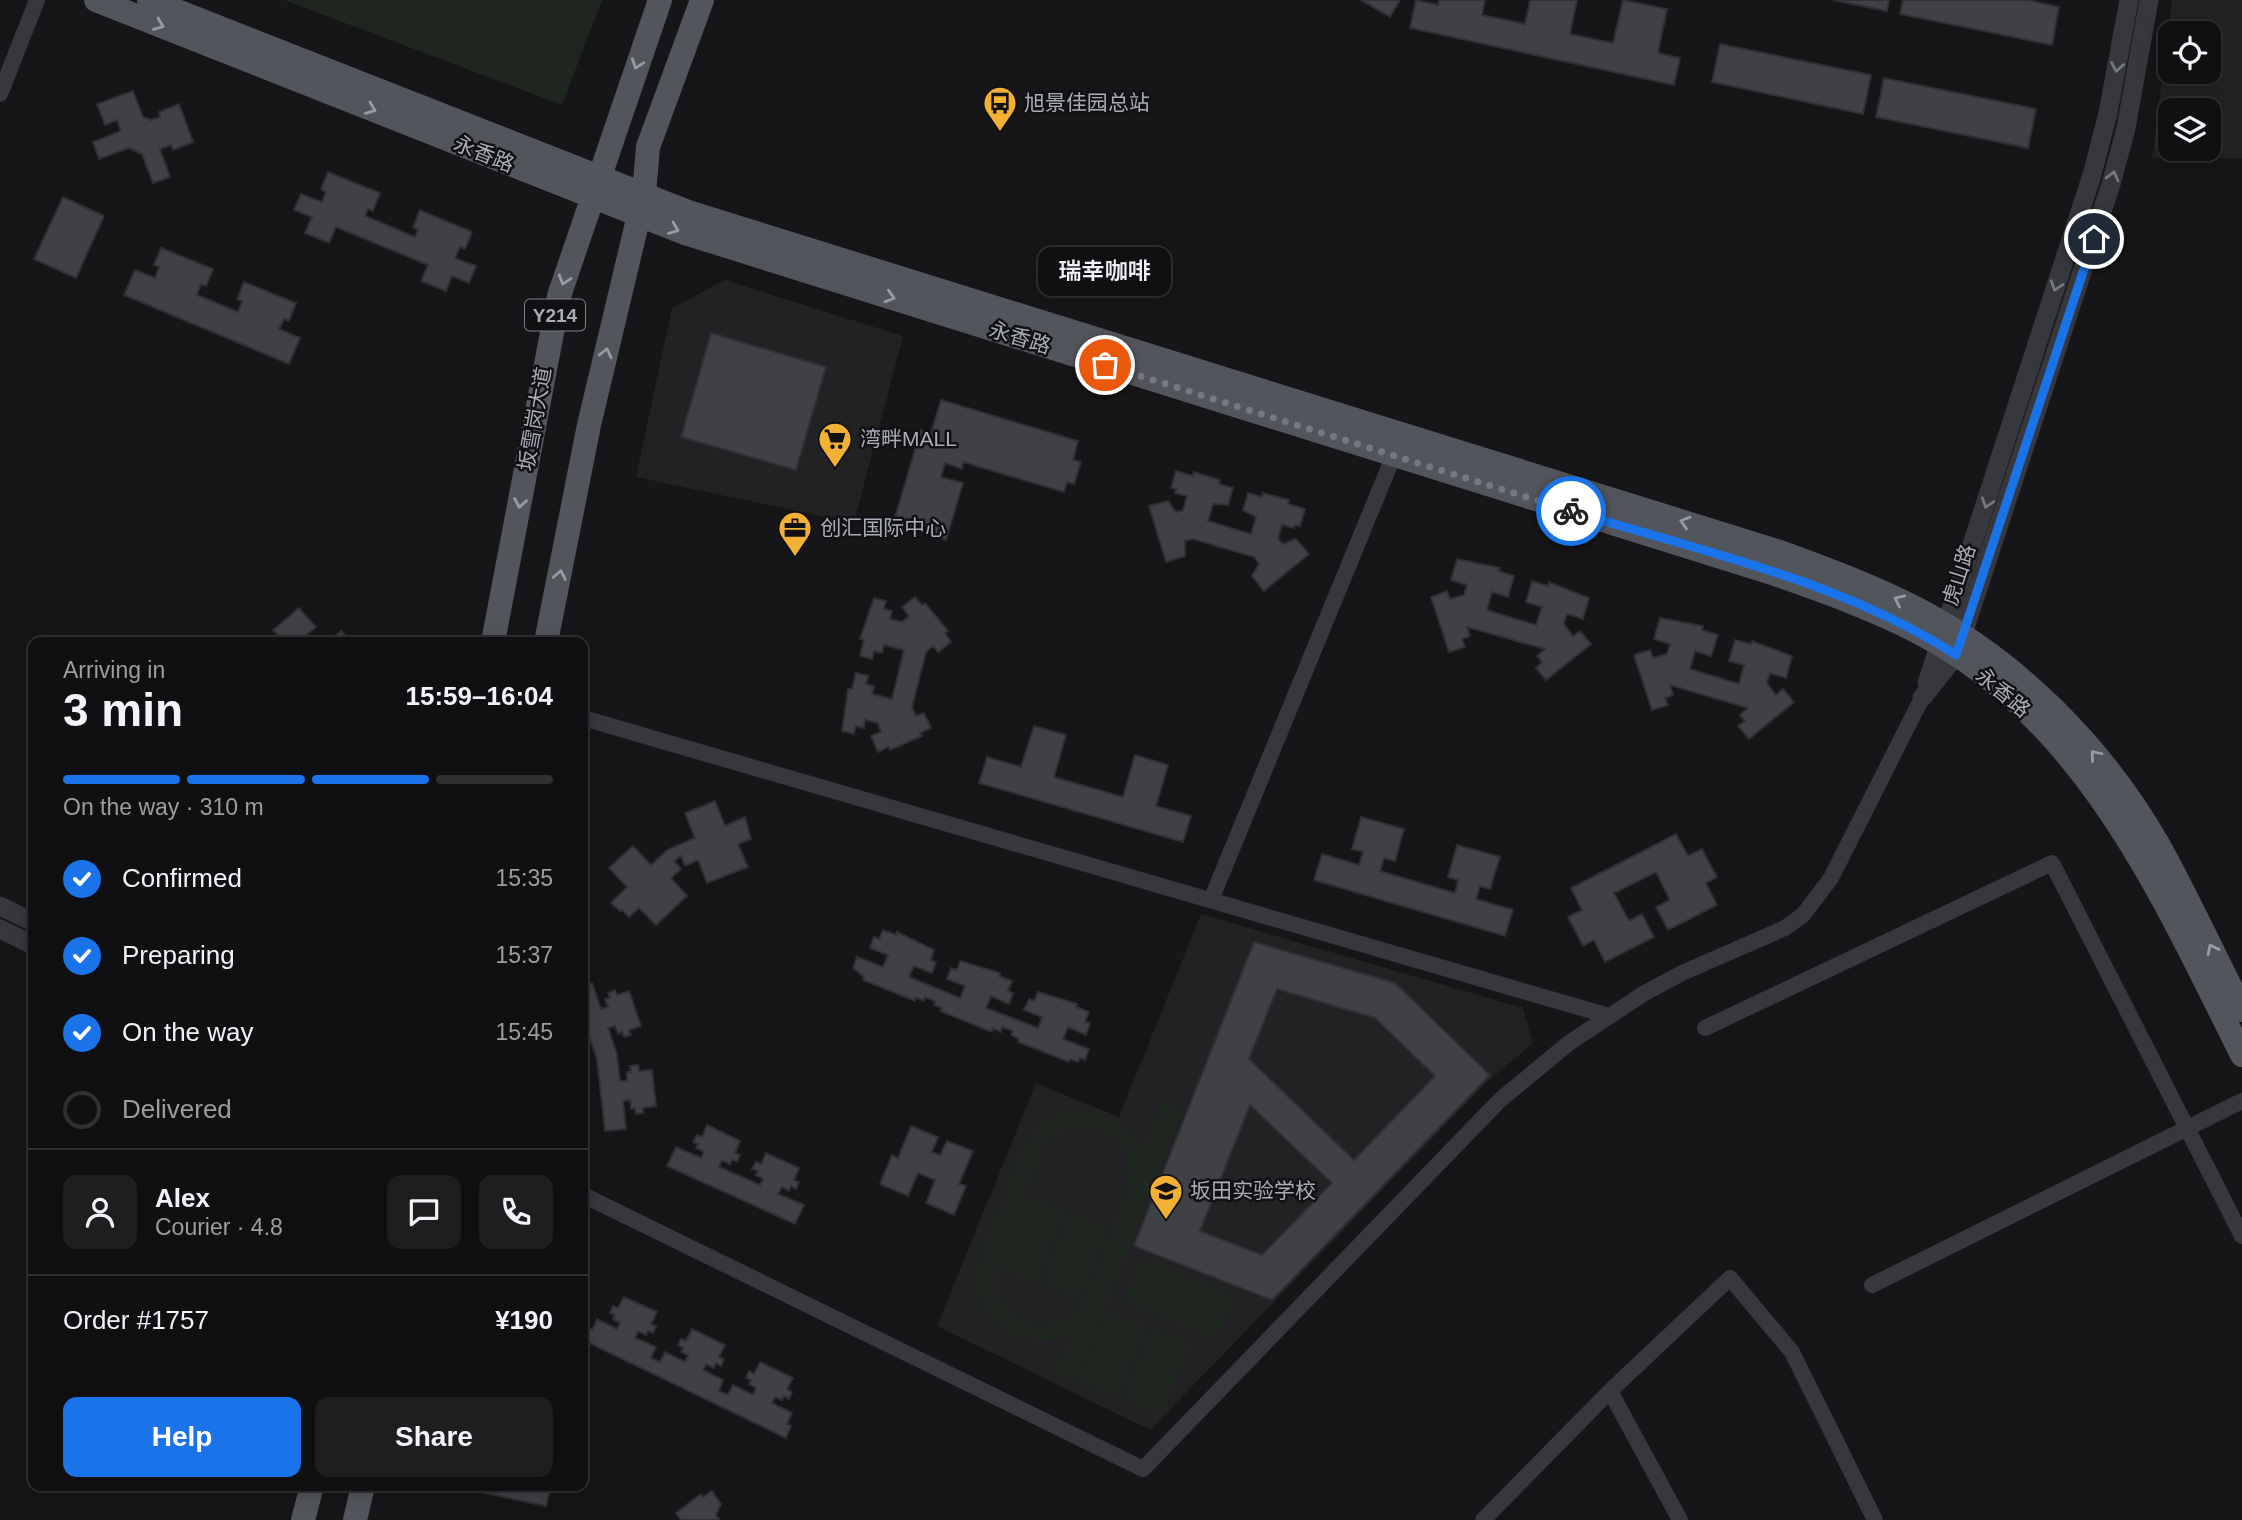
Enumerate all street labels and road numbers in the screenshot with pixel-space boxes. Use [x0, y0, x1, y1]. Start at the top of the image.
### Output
street label: 永香路 [451, 131, 518, 176]
road number: Y214 [525, 300, 585, 330]
street label: 永香路 [987, 317, 1054, 358]
street label: 坂雪岗大道 [514, 365, 555, 473]
street label: 虎山路 [1938, 541, 1979, 608]
street label: 永香路 [1972, 664, 2035, 722]

